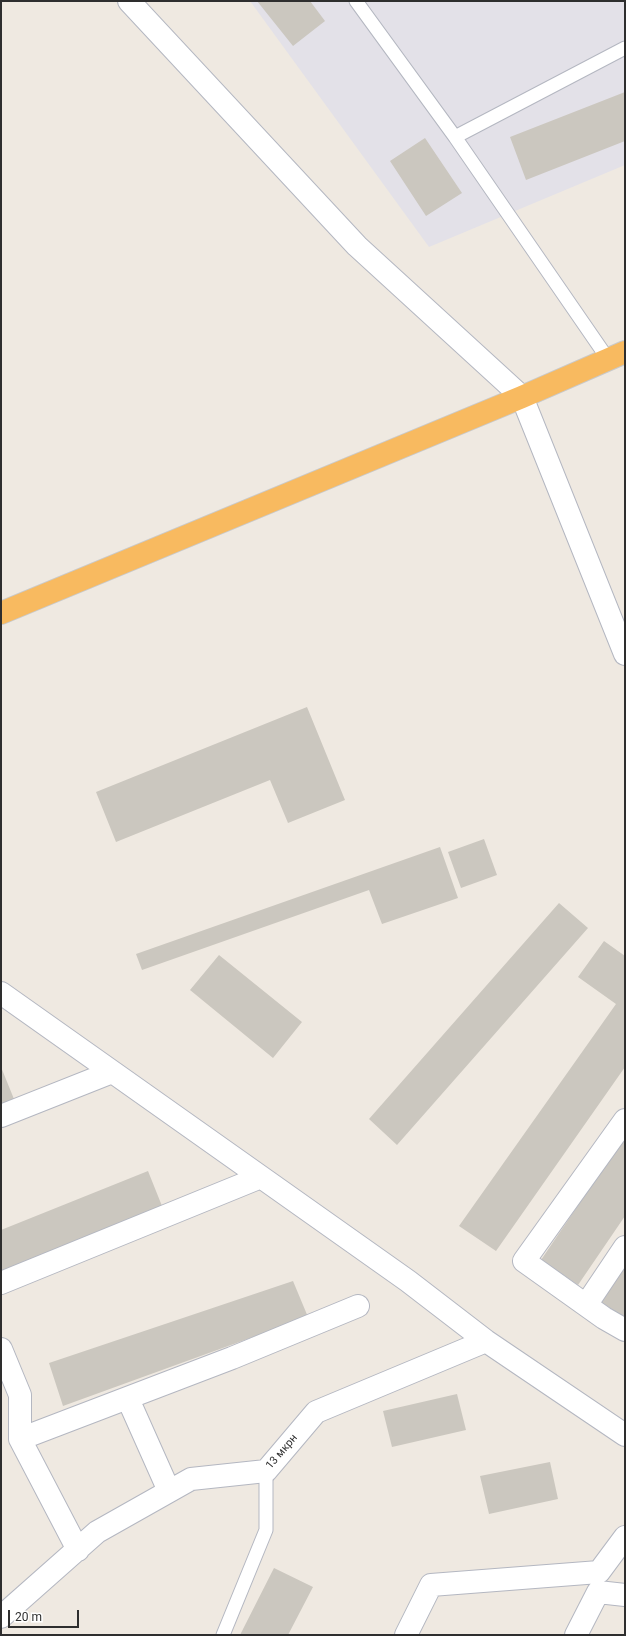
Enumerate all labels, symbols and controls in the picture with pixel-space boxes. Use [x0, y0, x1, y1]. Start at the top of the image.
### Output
street label: 13 мкрн [263, 1432, 301, 1472]
scale bar [10, 1602, 81, 1628]
text: 20 m [15, 1610, 42, 1624]

